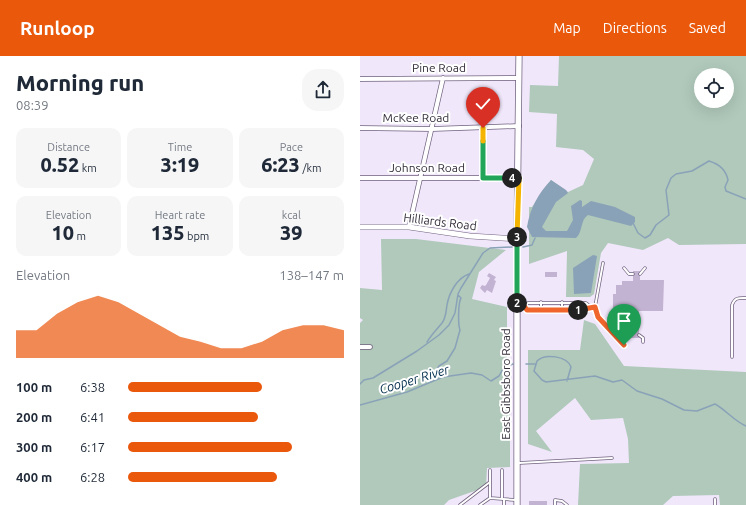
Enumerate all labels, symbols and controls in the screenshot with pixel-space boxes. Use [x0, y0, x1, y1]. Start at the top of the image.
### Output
text: Runloop [20, 17, 95, 39]
text: Map [553, 20, 581, 36]
text: Directions [603, 20, 667, 36]
text: Saved [689, 20, 726, 36]
street label: Pine Road [412, 61, 466, 74]
map controls [694, 68, 734, 108]
button: locate [694, 68, 734, 108]
button: share [302, 69, 344, 111]
text: Morning run [16, 70, 144, 95]
pin [466, 87, 500, 128]
icon: check [472, 93, 494, 115]
text: 08:39 [16, 98, 49, 112]
street label: McKee Road [383, 111, 449, 124]
text: Distance [47, 141, 90, 153]
text: Time [168, 141, 192, 153]
text: Pace [280, 141, 303, 153]
text: 0.52 [40, 153, 79, 176]
text: 3:19 [161, 153, 199, 176]
text: 6:23 [261, 153, 300, 176]
street label: Johnson Road [389, 161, 465, 174]
text: km [79, 162, 97, 174]
text: /km [300, 162, 322, 174]
pin: 4 [502, 168, 522, 188]
text: 4 [509, 172, 515, 184]
text: Elevation [46, 209, 92, 221]
text: Heart rate [155, 209, 205, 221]
text: kcal [282, 209, 301, 221]
street label: Hilliards Road [403, 211, 477, 232]
text: 10 [51, 221, 74, 244]
text: 135 [151, 221, 184, 244]
text: 39 [280, 221, 303, 244]
pin: 3 [507, 227, 527, 247]
text: m [74, 230, 86, 242]
text: bpm [184, 230, 209, 242]
text: 3 [514, 231, 520, 243]
text: Elevation [16, 268, 70, 282]
text: 138–147 m [279, 268, 344, 282]
pin: 2 [507, 293, 527, 313]
text: 2 [514, 297, 520, 309]
pin: 1 [568, 300, 588, 320]
text: 1 [575, 304, 581, 316]
pin [607, 304, 641, 345]
icon: arrive [613, 310, 635, 332]
street label: East Gibbsboro Road [499, 328, 512, 440]
water label: Cooper River [377, 361, 452, 396]
text: 100 m [16, 380, 52, 394]
text: 6:38 [80, 380, 105, 394]
text: 200 m [16, 410, 52, 424]
text: 6:41 [80, 410, 105, 424]
text: 300 m [16, 440, 52, 454]
text: 6:17 [80, 440, 105, 454]
text: 400 m [16, 470, 52, 484]
text: 6:28 [80, 470, 105, 484]

